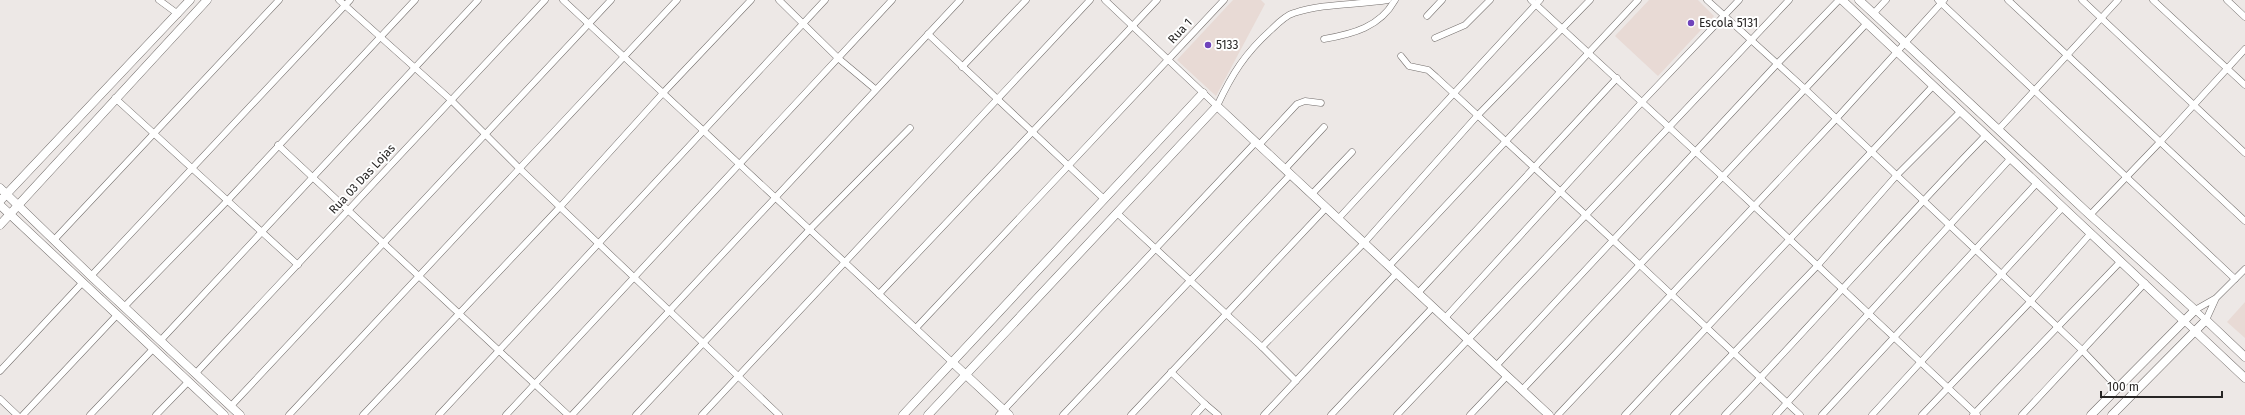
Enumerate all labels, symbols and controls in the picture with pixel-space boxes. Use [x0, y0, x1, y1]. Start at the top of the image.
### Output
street label: Rua 1 [1165, 16, 1195, 46]
place label: Escola 5131 [1699, 16, 1758, 30]
marker: Escola 5131 [1686, 18, 1696, 28]
place label: 5133 [1216, 38, 1239, 52]
marker: 5133 [1203, 40, 1213, 50]
street label: Rua 03 Das Lojas [326, 141, 398, 217]
scale bar [2101, 373, 2222, 399]
text: 100 m [2107, 380, 2139, 394]

